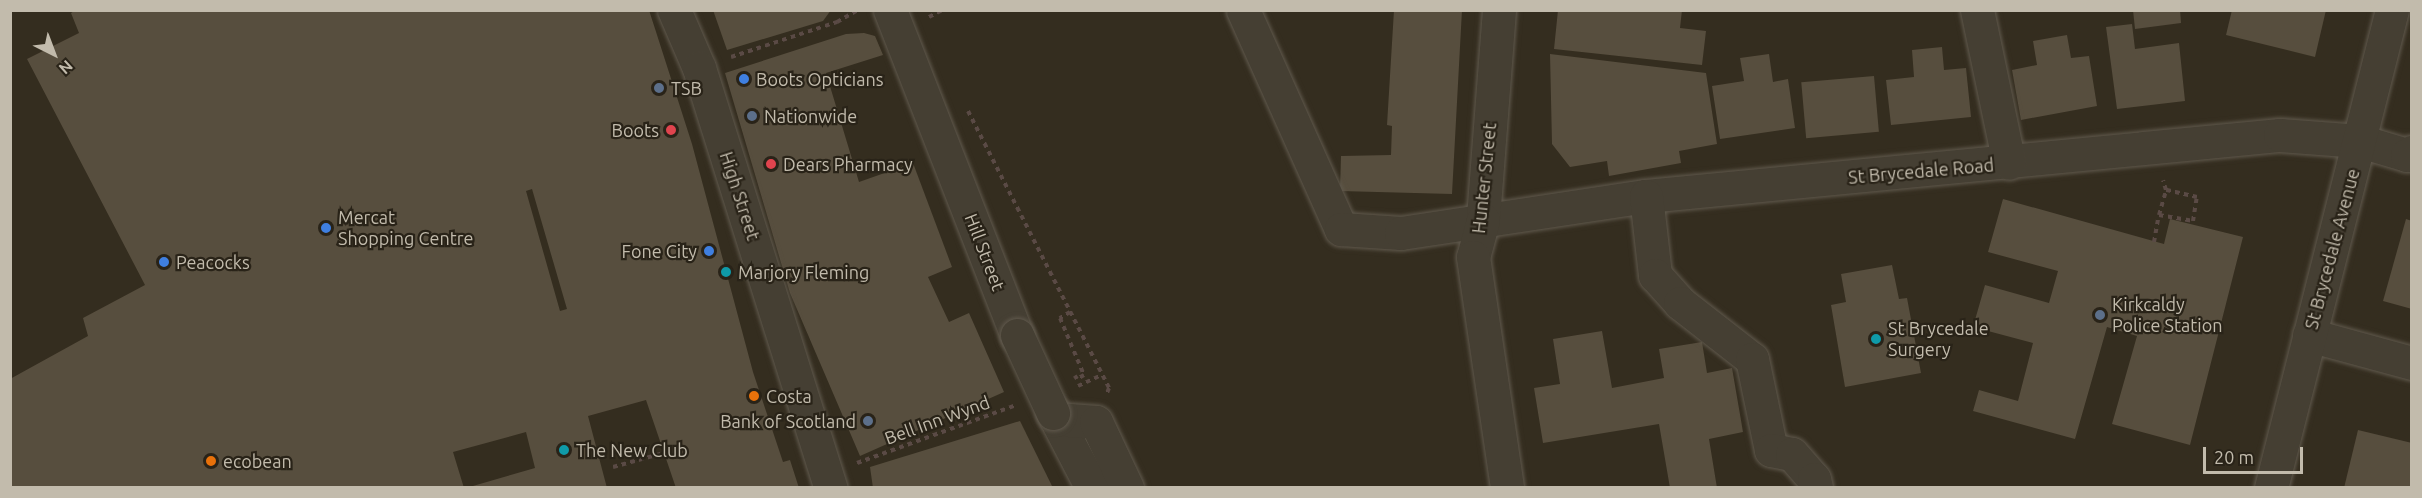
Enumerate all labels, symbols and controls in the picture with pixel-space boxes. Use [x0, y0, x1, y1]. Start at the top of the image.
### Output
north arrow [24, 24, 84, 84]
text: N [56, 57, 77, 78]
place label: Boots Opticians [756, 68, 884, 90]
marker: Boots Opticians [737, 72, 751, 86]
place label: TSB [671, 77, 702, 99]
marker: TSB [652, 81, 666, 95]
place label: Nationwide [764, 105, 857, 127]
marker: Nationwide [745, 109, 759, 123]
place label: Boots [612, 119, 659, 141]
street label: Hunter Street [1467, 122, 1501, 234]
marker: Boots [664, 123, 678, 137]
street label: High Street [716, 149, 764, 243]
place label: Dears Pharmacy [783, 153, 913, 175]
street label: St Brycedale Road [1847, 154, 1995, 188]
marker: Dears Pharmacy [764, 157, 778, 171]
street label: St Brycedale Avenue [2300, 166, 2364, 332]
place label: Mercat Shopping Centre [338, 207, 473, 250]
street label: Hill Street [960, 210, 1010, 294]
marker: Mercat Shopping Centre [319, 221, 333, 235]
place label: Fone City [622, 240, 697, 262]
marker: Fone City [702, 244, 716, 258]
place label: Peacocks [176, 251, 250, 273]
marker: Peacocks [157, 255, 171, 269]
place label: Marjory Fleming [738, 261, 869, 283]
marker: Marjory Fleming [719, 265, 733, 279]
place label: Kirkcaldy Police Station [2112, 294, 2223, 336]
marker: Kirkcaldy Police Station [2093, 308, 2107, 322]
place label: St Brycedale Surgery [1888, 318, 1989, 360]
marker: St Brycedale Surgery [1869, 332, 1883, 346]
place label: Costa [766, 385, 812, 407]
marker: Costa [747, 389, 761, 403]
street label: Bell Inn Wynd [881, 391, 993, 449]
place label: Bank of Scotland [720, 410, 856, 432]
marker: Bank of Scotland [861, 414, 875, 428]
scale bar [2206, 435, 2306, 473]
place label: The New Club [576, 439, 688, 461]
marker: The New Club [557, 443, 571, 457]
text: 20 m [2214, 447, 2254, 467]
place label: ecobean [223, 450, 292, 472]
marker: ecobean [204, 454, 218, 468]

